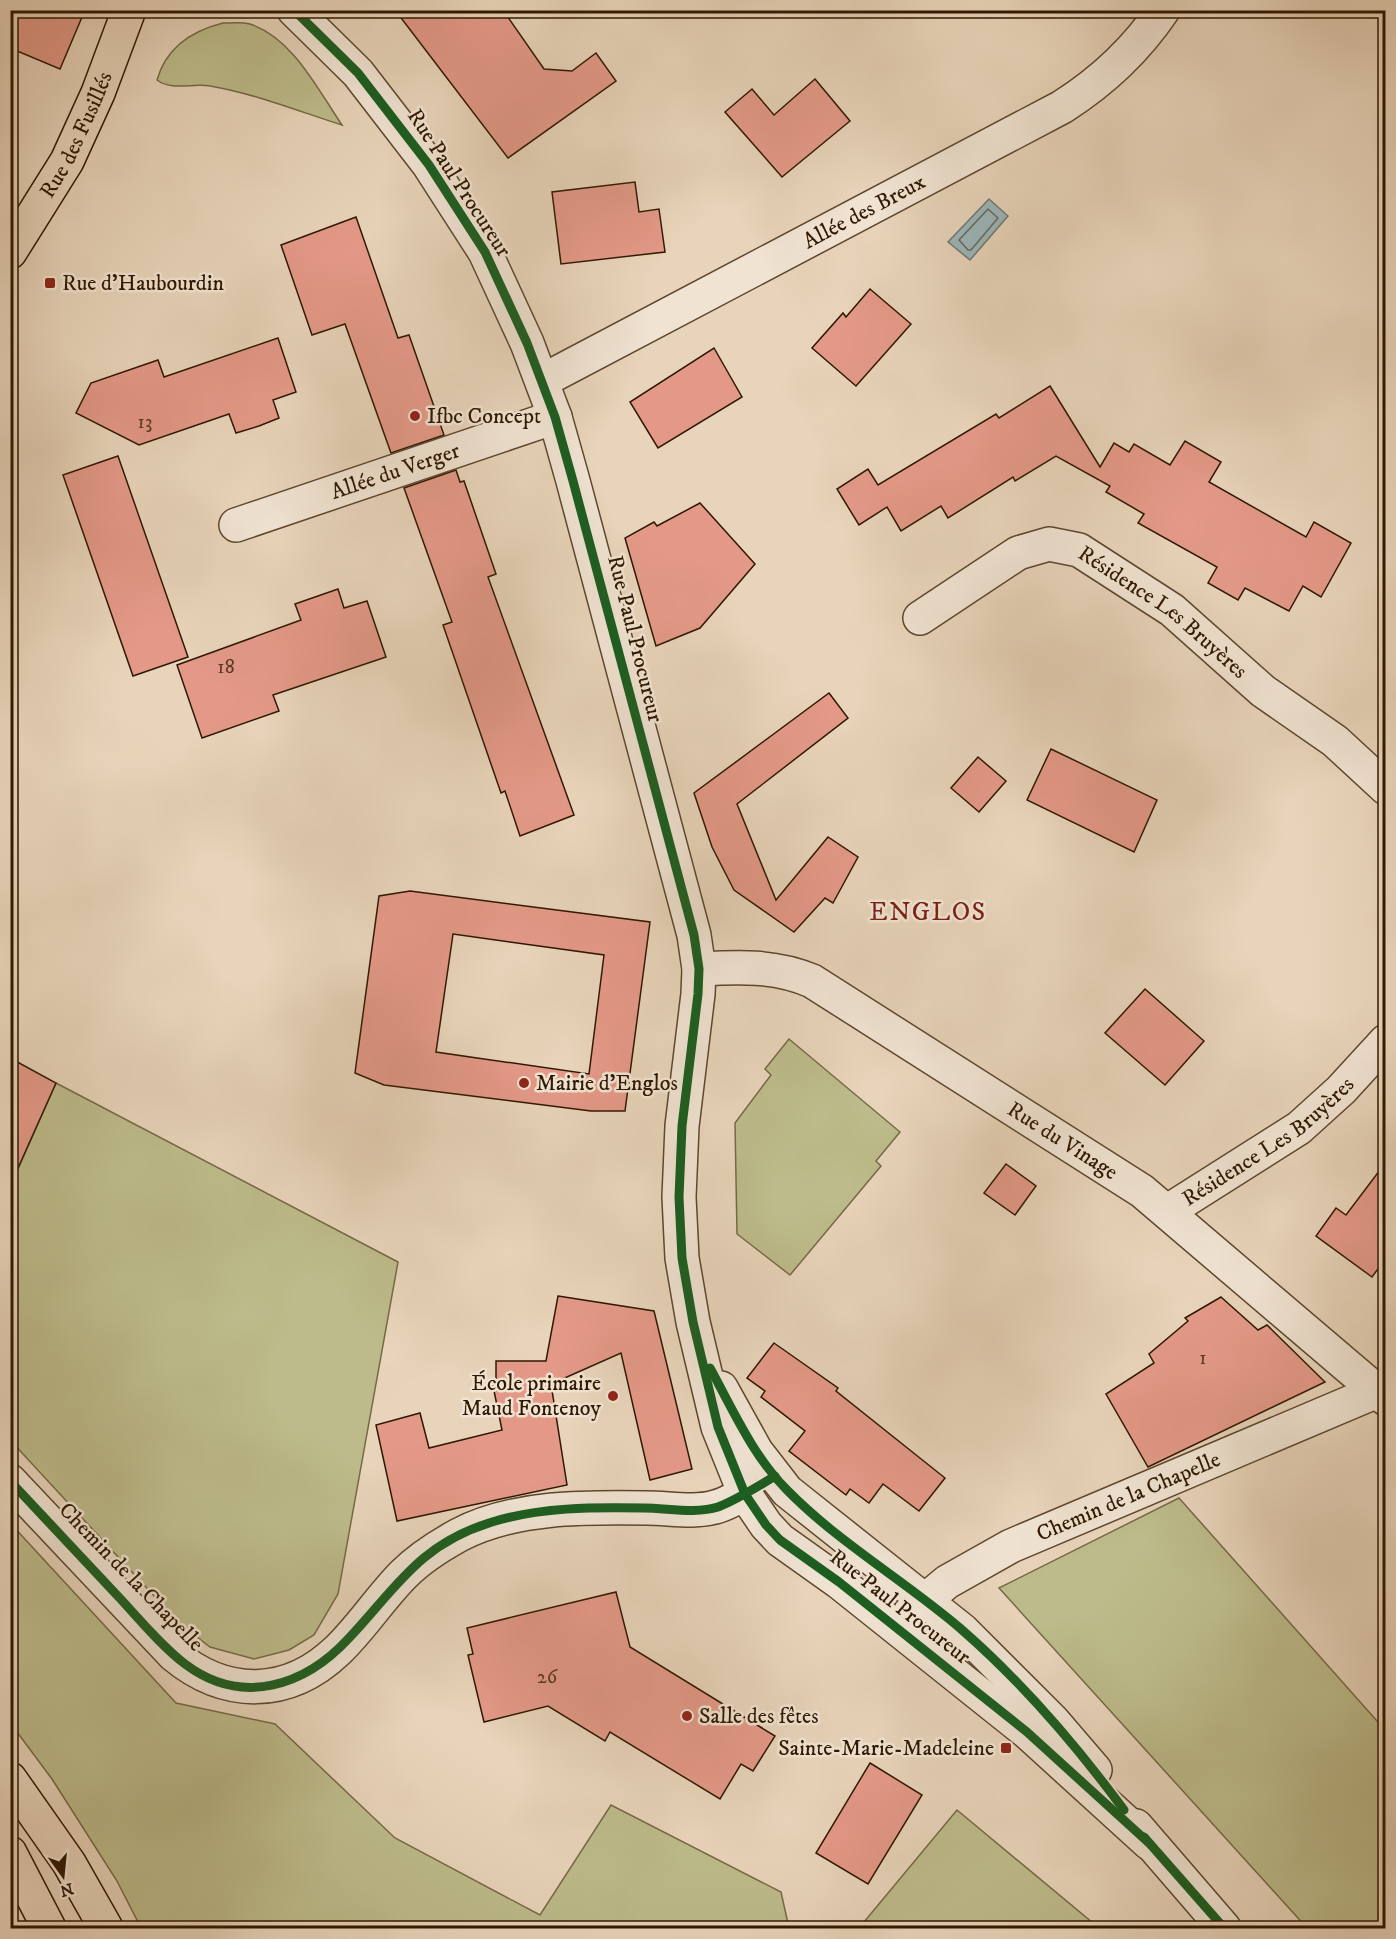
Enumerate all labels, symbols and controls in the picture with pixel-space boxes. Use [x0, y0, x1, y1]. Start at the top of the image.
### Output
street label: Rue des Fusillés [34, 68, 118, 203]
street label: Rue Paul Procureur [401, 104, 517, 263]
street label: Allée des Breux [798, 168, 930, 255]
place label: Rue d'Haubourdin [62, 270, 225, 297]
marker: Rue d'Haubourdin [43, 276, 57, 290]
place label: Ifbc Concept [427, 403, 541, 430]
marker: Ifbc Concept [408, 409, 422, 423]
house number: 13 [138, 410, 152, 435]
street label: Allée du Verger [327, 437, 464, 505]
street label: Résidence Les Bruyères [1073, 540, 1253, 684]
street label: Rue Paul Procureur [601, 553, 669, 726]
house number: 18 [217, 655, 235, 680]
district label: ENGLOS [869, 896, 987, 929]
place label: Mairie d'Englos [536, 1070, 678, 1097]
street label: Résidence Les Bruyères [1177, 1071, 1360, 1212]
marker: Mairie d'Englos [517, 1076, 531, 1090]
street label: Rue du Vinage [1003, 1095, 1123, 1186]
house number: 1 [1199, 1346, 1207, 1371]
place label: École primaire Maud Fontenoy [462, 1370, 602, 1422]
marker: École primaire Maud Fontenoy [606, 1389, 620, 1403]
street label: Chemin de la Chapelle [1032, 1446, 1224, 1547]
street label: Chemin de la Chapelle [53, 1497, 209, 1657]
street label: Rue Paul Procureur [824, 1544, 976, 1671]
house number: 26 [537, 1665, 558, 1690]
place label: Salle des fêtes [699, 1703, 819, 1730]
marker: Salle des fêtes [680, 1709, 694, 1723]
place label: Sainte-Marie-Madeleine [778, 1735, 994, 1762]
marker: Sainte-Marie-Madeleine [999, 1741, 1013, 1755]
north arrow [33, 1846, 93, 1906]
text: N [58, 1878, 76, 1901]

